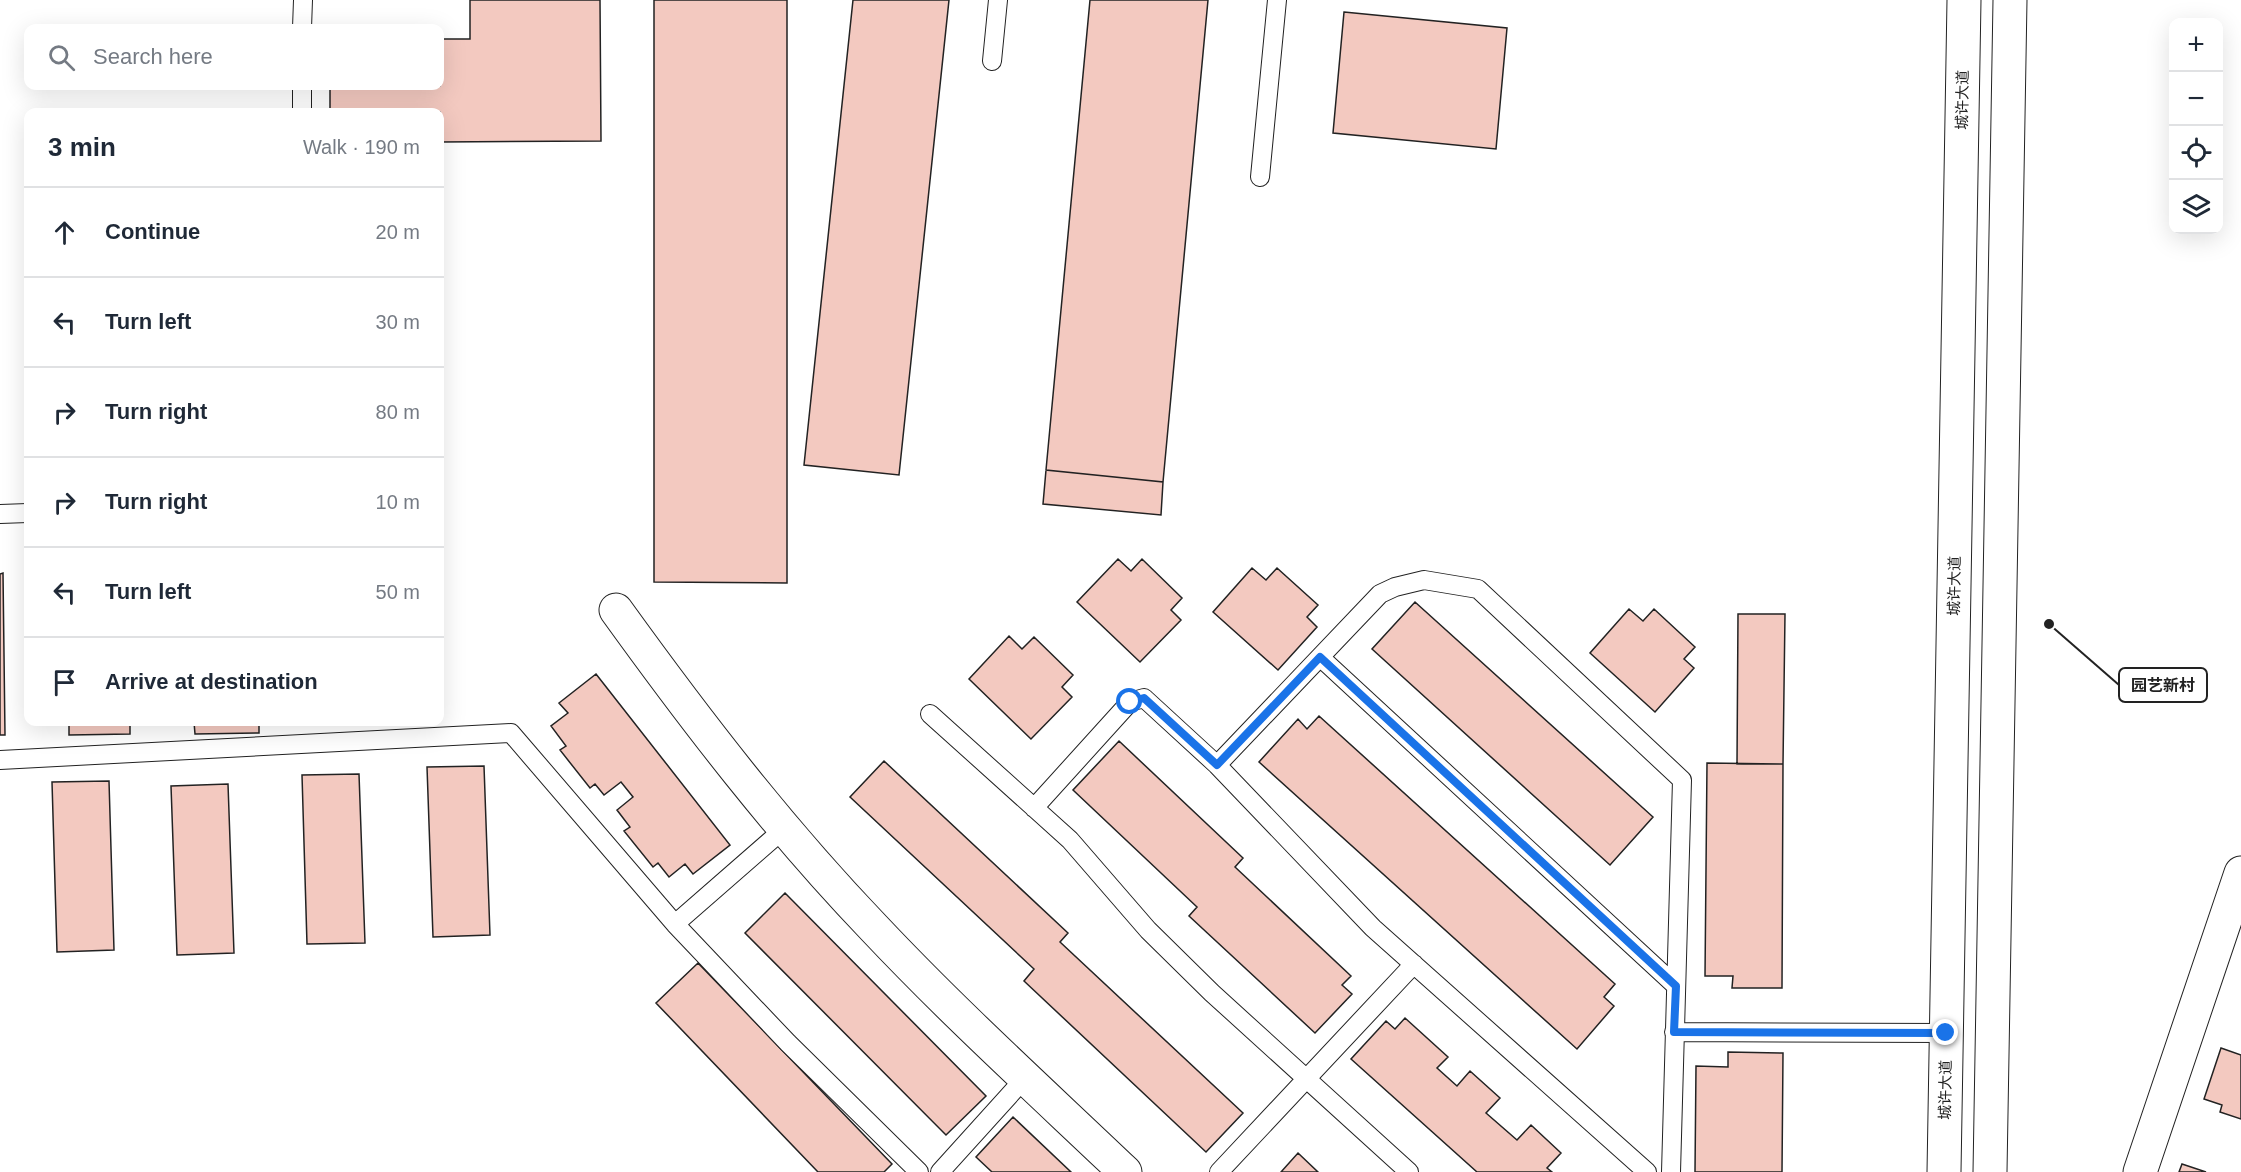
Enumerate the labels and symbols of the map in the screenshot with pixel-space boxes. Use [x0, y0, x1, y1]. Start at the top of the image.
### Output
street label: 城许大道 [1953, 70, 1971, 130]
street label: 城许大道 [1945, 556, 1963, 616]
callout: 园艺新村 [2119, 668, 2207, 702]
text: 园艺新村 [2131, 676, 2195, 694]
route start [1116, 688, 1142, 714]
route end [1932, 1019, 1958, 1045]
street label: 城许大道 [1936, 1060, 1954, 1120]

